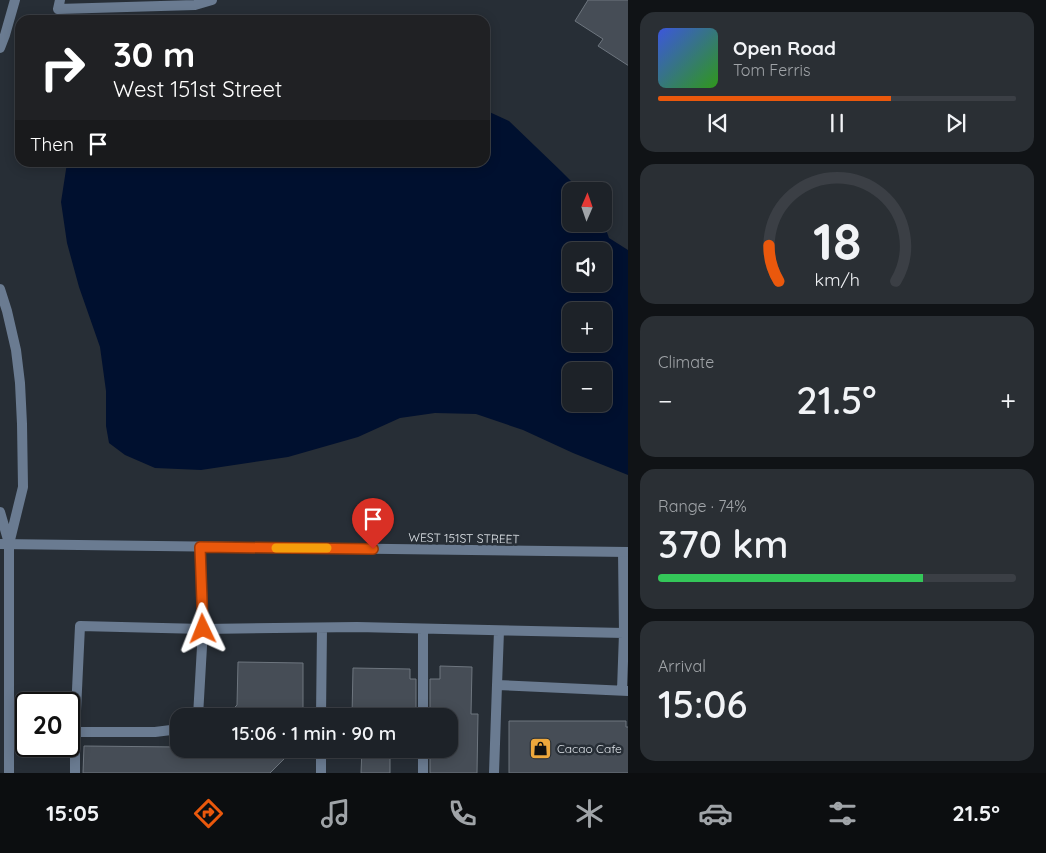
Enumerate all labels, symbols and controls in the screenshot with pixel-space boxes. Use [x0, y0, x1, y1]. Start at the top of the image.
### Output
text: 30 m [113, 32, 195, 76]
icon: right [30, 35, 95, 100]
text: Open Road [733, 36, 836, 60]
text: Tom Ferris [733, 60, 810, 80]
text: West 151st Street [113, 75, 282, 103]
icon: previous [704, 109, 732, 137]
icon: pause [823, 109, 851, 137]
icon: next [942, 109, 970, 137]
icon: arrive [84, 130, 112, 158]
text: Then [30, 132, 74, 156]
north arrow [562, 182, 612, 232]
map controls [562, 182, 612, 412]
text: 18 [813, 208, 861, 273]
button: sound [562, 242, 612, 292]
text: km/h [814, 268, 860, 290]
button: + [562, 302, 612, 352]
text: Climate [658, 352, 714, 372]
button: − [562, 362, 612, 412]
text: 21.5° [796, 376, 877, 424]
text: − [658, 383, 673, 418]
text: + [1000, 383, 1016, 418]
text: Range · 74% [658, 496, 747, 516]
pin [352, 498, 394, 549]
icon: arrive [359, 505, 387, 533]
text: 370 km [658, 520, 788, 568]
street label: WEST 151ST STREET [408, 530, 520, 546]
position arrow [176, 602, 228, 654]
text: Arrival [658, 656, 706, 676]
text: 15:06 [658, 680, 747, 728]
speed limit sign: 20 [15, 692, 80, 757]
text: 15:06 · 1 min · 90 m [232, 721, 396, 745]
shop icon: Cacao Cafe [529, 736, 553, 760]
place label: Cacao Cafe [557, 741, 622, 756]
icon: directions [191, 796, 226, 831]
icon: music [318, 796, 353, 831]
icon: phone [445, 796, 480, 831]
icon: climate [572, 796, 607, 831]
icon: car [698, 796, 733, 831]
icon: filters [825, 796, 860, 831]
text: 15:05 [46, 799, 99, 827]
text: 21.5° [952, 799, 1000, 827]

